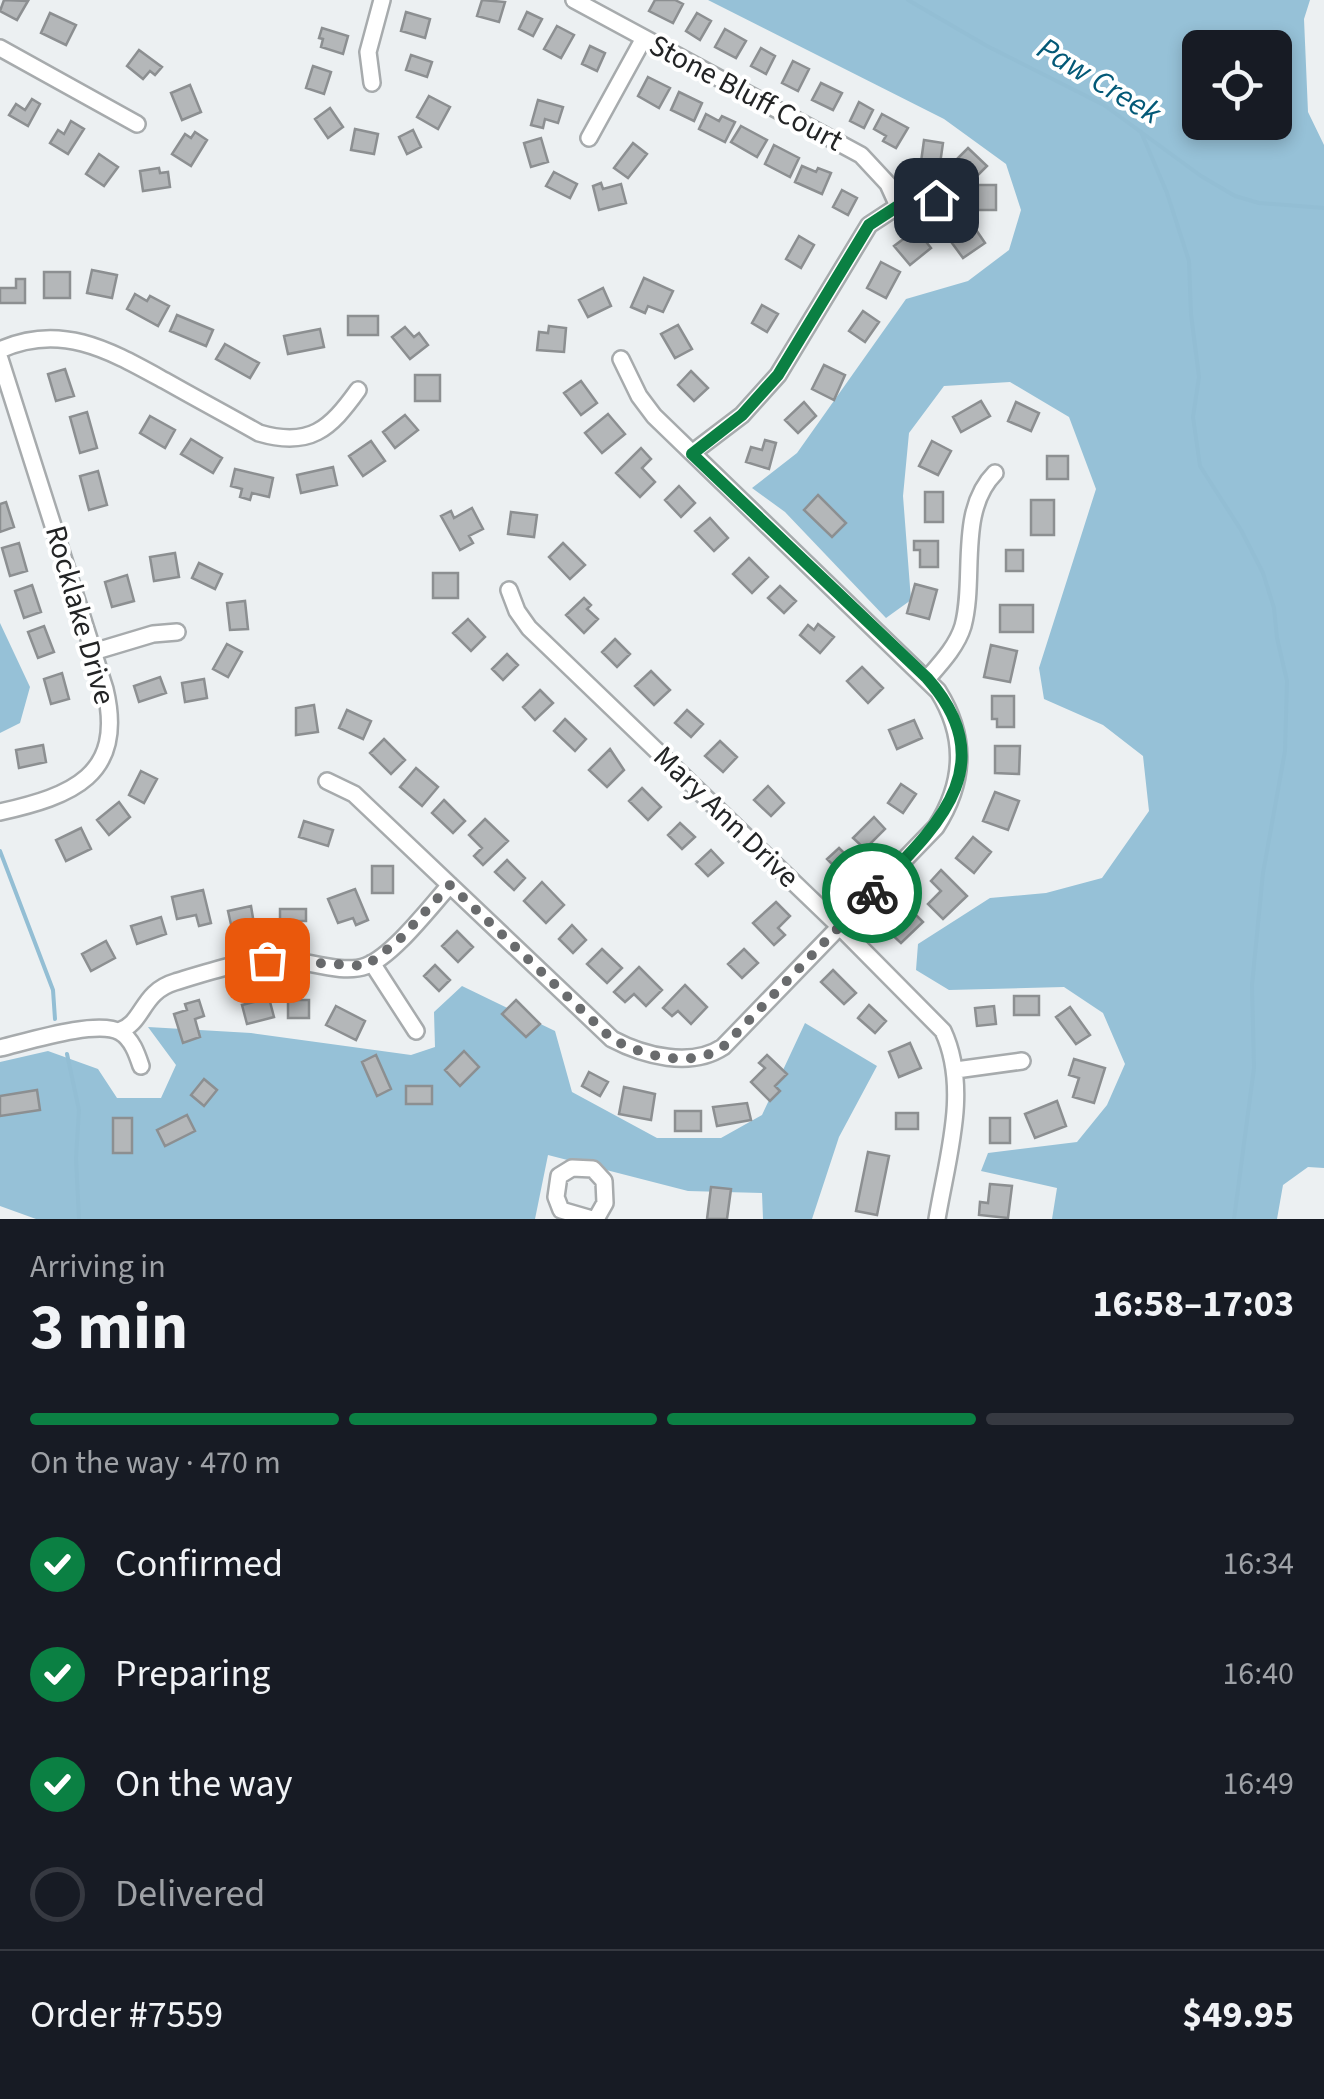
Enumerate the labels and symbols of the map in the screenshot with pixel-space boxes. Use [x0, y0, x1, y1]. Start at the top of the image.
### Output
street label: Stone Bluff Court [642, 24, 850, 162]
water label: Paw Creek [1028, 26, 1170, 136]
pin [894, 158, 979, 243]
street label: Rocklake Drive [34, 520, 126, 710]
street label: Mary Ann Drive [643, 736, 809, 898]
courier [822, 843, 922, 943]
pin [225, 918, 310, 1003]

